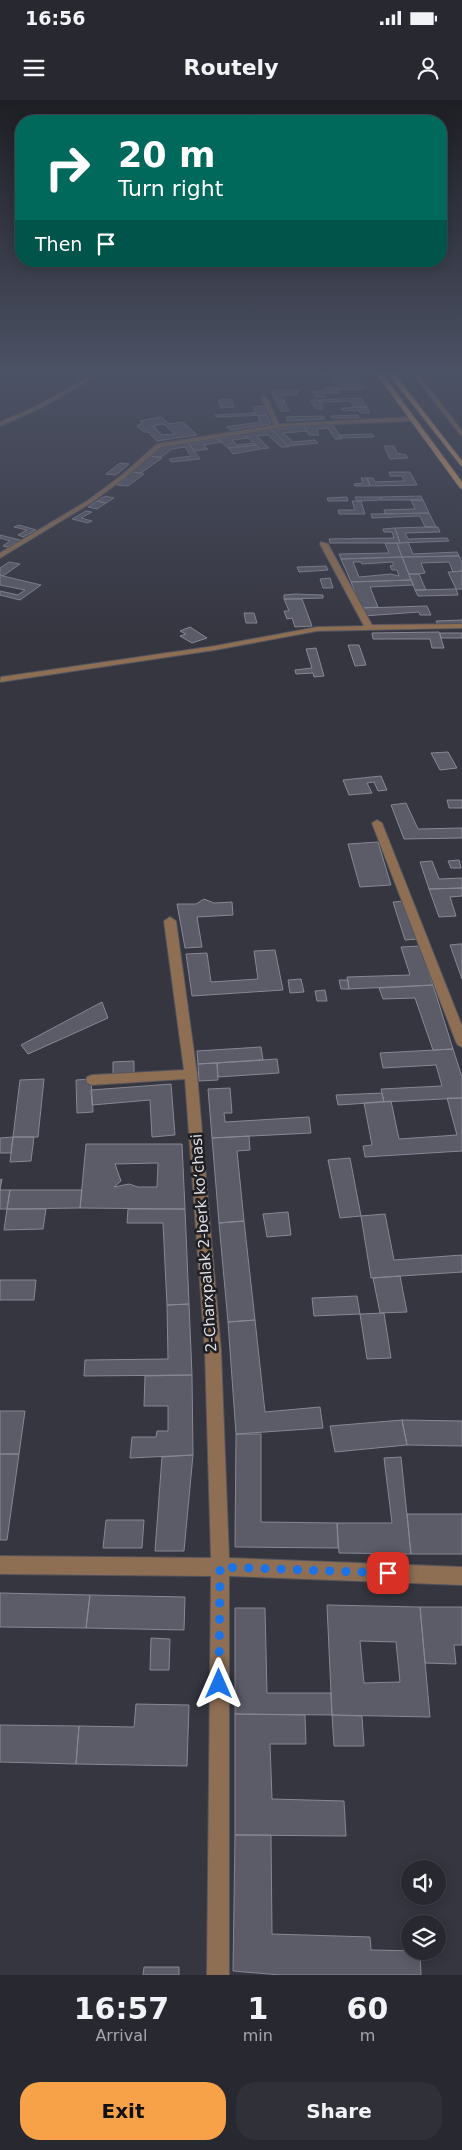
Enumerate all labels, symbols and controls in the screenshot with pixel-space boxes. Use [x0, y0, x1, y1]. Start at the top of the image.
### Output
text: 16:56 [25, 7, 85, 29]
icon: menu [20, 54, 48, 82]
icon: person [414, 54, 442, 82]
text: Routely [183, 55, 279, 80]
icon: right [35, 135, 100, 200]
text: 20 m [118, 135, 215, 175]
text: Turn right [118, 176, 223, 201]
icon: arrive [92, 230, 120, 258]
text: Then [35, 233, 82, 255]
street label: 2-Charxpalak 2-berk koʻchasi [187, 1133, 221, 1353]
pin [367, 1552, 409, 1594]
icon: arrive [374, 1559, 402, 1587]
position arrow [192, 1657, 244, 1709]
map controls [401, 1860, 446, 1960]
button: sound [401, 1860, 446, 1905]
button: layers [401, 1915, 446, 1960]
text: 16:57 [74, 1991, 169, 2026]
text: 1 [247, 1991, 268, 2026]
text: 60 [347, 1991, 388, 2026]
text: Arrival [95, 2026, 147, 2045]
text: min [243, 2026, 273, 2045]
text: m [360, 2026, 375, 2045]
button: Exit [20, 2082, 226, 2140]
button: Share [236, 2082, 442, 2140]

